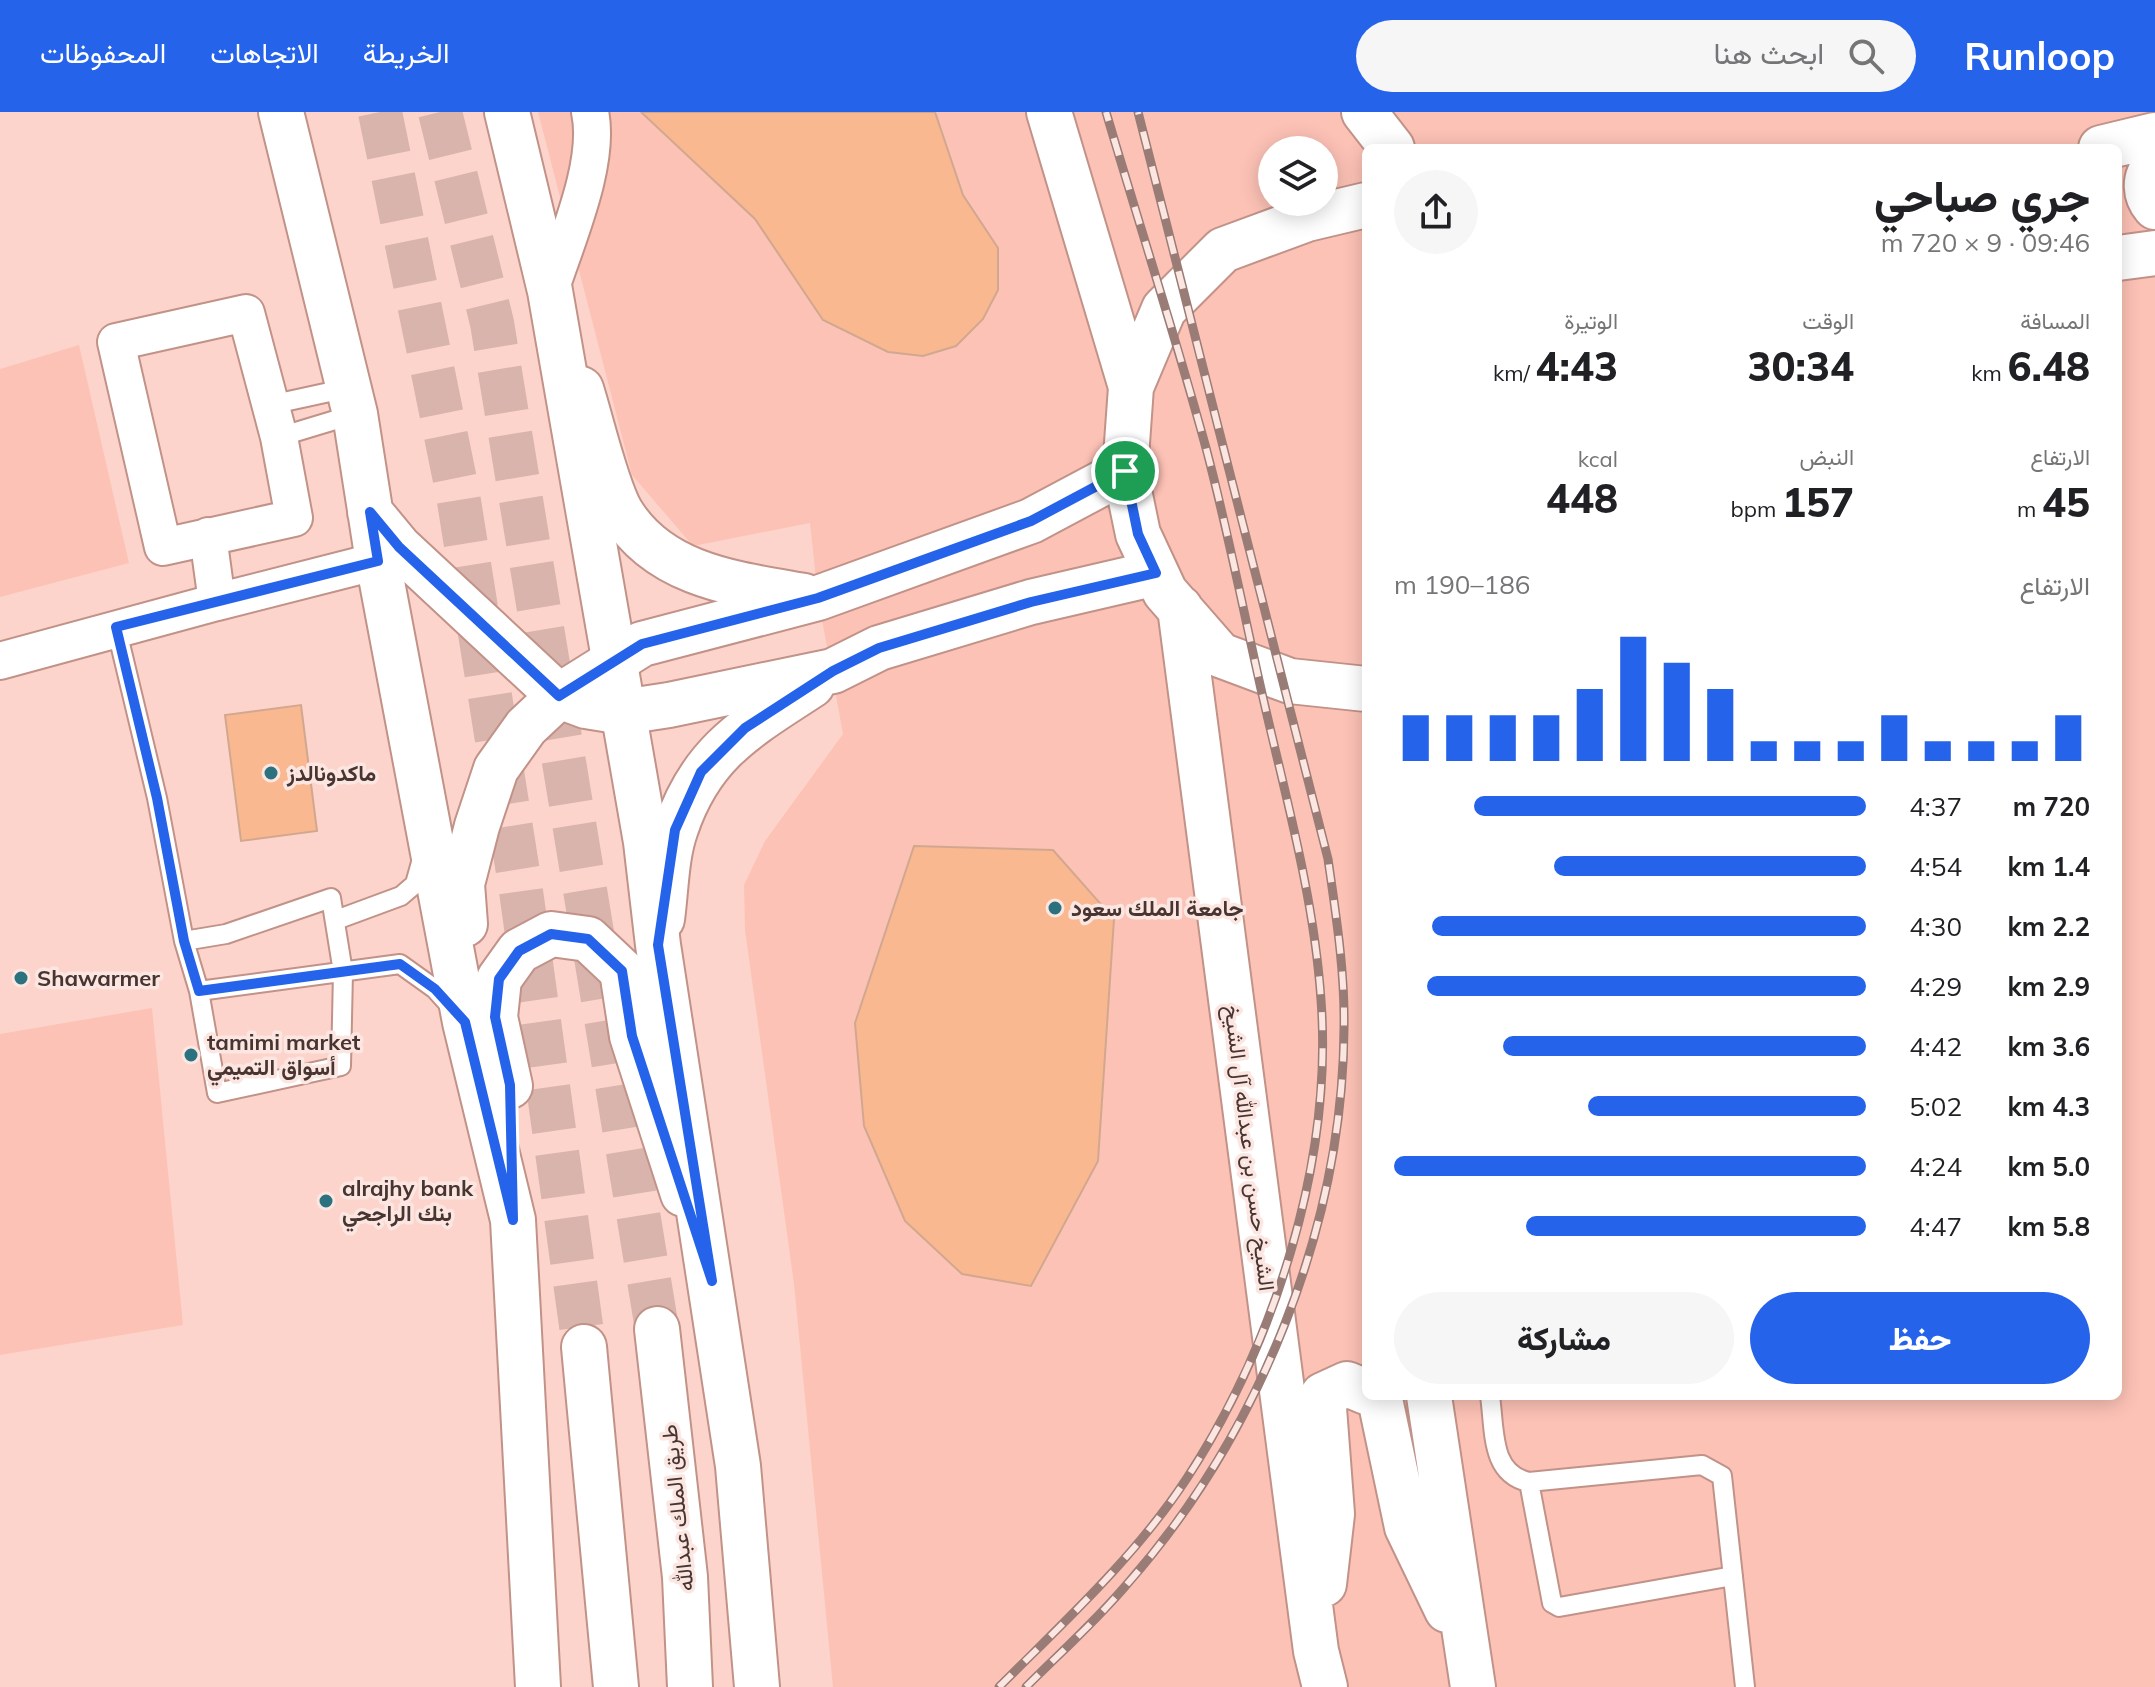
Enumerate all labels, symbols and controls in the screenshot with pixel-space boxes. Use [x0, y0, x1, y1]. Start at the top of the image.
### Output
search box [1356, 20, 1916, 92]
text: Runloop [1964, 32, 2115, 80]
text: ابحث هنا [1714, 34, 1824, 72]
icon: search [1844, 34, 1888, 78]
text: المحفوظات [40, 35, 166, 70]
text: الاتجاهات [210, 35, 319, 70]
text: الخريطة [363, 35, 449, 70]
map controls [1258, 136, 1338, 216]
button: layers [1258, 136, 1338, 216]
text: جري صباحي [1874, 168, 2090, 223]
button: share [1394, 170, 1478, 254]
text: 09:46 · 9 × 720 m [1881, 226, 2090, 259]
text: الوتيرة [1564, 307, 1618, 335]
text: الوقت [1802, 307, 1854, 335]
text: المسافة [2020, 307, 2090, 335]
text: 4:43 [1536, 341, 1618, 391]
text: 30:34 [1748, 341, 1854, 391]
text: 6.48 [2008, 341, 2090, 391]
text: /km [1493, 359, 1536, 387]
text: km [1971, 359, 2008, 387]
pin [1091, 437, 1159, 505]
text: النبض [1800, 443, 1854, 471]
text: الارتفاع [2030, 443, 2090, 471]
text: kcal [1578, 445, 1618, 473]
icon: arrive [1103, 449, 1147, 493]
text: 448 [1546, 473, 1618, 523]
text: 157 [1782, 477, 1854, 527]
text: 45 [2042, 477, 2090, 527]
text: bpm [1731, 495, 1782, 523]
text: m [2017, 495, 2042, 523]
text: 186–190 m [1394, 568, 1530, 601]
text: الارتفاع [2019, 569, 2090, 602]
place label: ماكدونالدز [286, 759, 376, 787]
marker: ماكدونالدز [262, 764, 280, 782]
text: 4:37 [1909, 790, 1962, 823]
text: 720 m [2013, 790, 2090, 823]
text: 4:54 [1909, 850, 1962, 883]
text: 1.4 km [2007, 850, 2090, 883]
place label: جامعة الملك سعود [1071, 894, 1244, 922]
marker: جامعة الملك سعود [1046, 899, 1064, 917]
text: 4:30 [1909, 910, 1962, 943]
text: 2.2 km [2007, 910, 2090, 943]
place label: Shawarmer [37, 964, 160, 992]
marker: Shawarmer [12, 969, 30, 987]
text: 4:29 [1909, 970, 1962, 1003]
text: 2.9 km [2007, 970, 2090, 1003]
street label: الشيخ حسن بن عبدالله آل الشيخ [1218, 1003, 1281, 1293]
place label: tamimi market أسواق التميمي [207, 1028, 360, 1086]
text: 4:42 [1909, 1030, 1962, 1063]
text: 3.6 km [2007, 1030, 2090, 1063]
marker: tamimi market أسواق التميمي [182, 1046, 200, 1064]
text: 5:02 [1909, 1090, 1962, 1123]
text: 4.3 km [2007, 1090, 2090, 1123]
text: 4:24 [1909, 1150, 1962, 1183]
text: 5.0 km [2007, 1150, 2090, 1183]
place label: alrajhy bank بنك الراجحي [342, 1174, 474, 1232]
marker: alrajhy bank بنك الراجحي [317, 1192, 335, 1210]
text: 4:47 [1909, 1210, 1962, 1243]
text: 5.8 km [2007, 1210, 2090, 1243]
button: مشاركة [1394, 1292, 1734, 1384]
button: حفظ [1750, 1292, 2090, 1384]
street label: طريق الملك عبدالله [654, 1423, 700, 1593]

